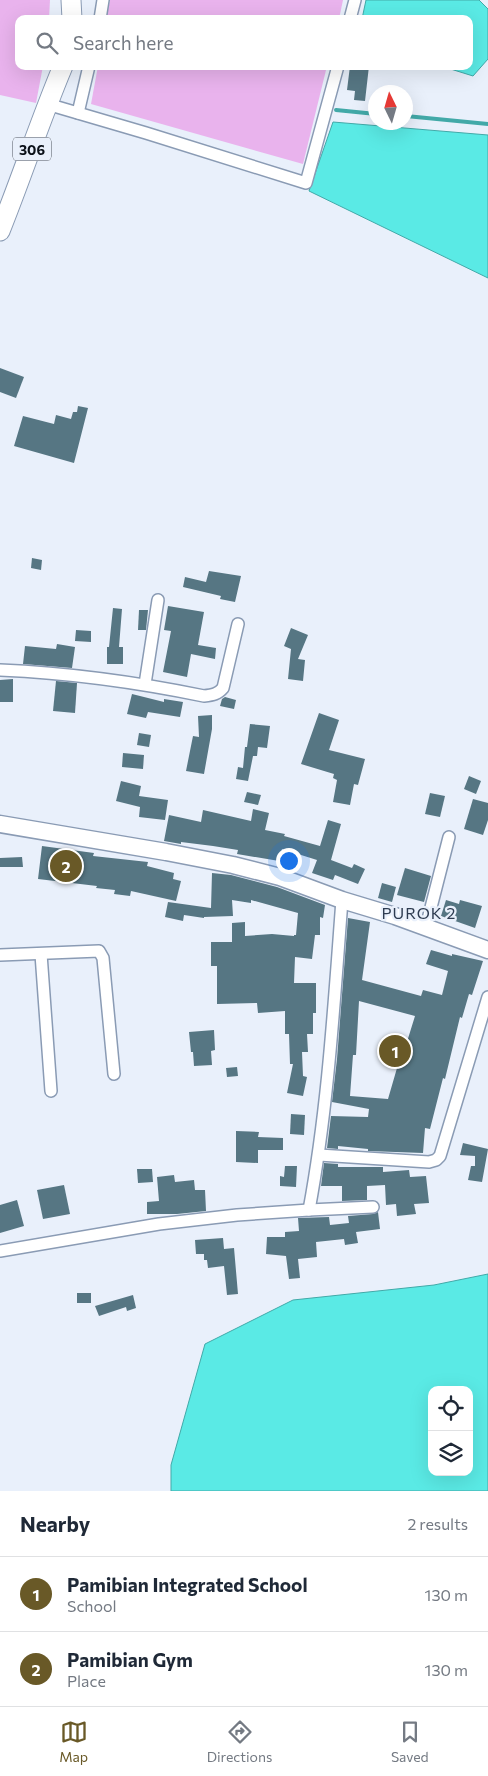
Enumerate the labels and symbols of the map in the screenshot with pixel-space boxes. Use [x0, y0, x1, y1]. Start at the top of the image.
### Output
north arrow [368, 85, 413, 130]
road number: 306 [13, 138, 51, 160]
pin: 2 [50, 847, 82, 885]
your location [276, 848, 302, 874]
district label: PUROK 2 [382, 903, 456, 922]
pin: 1 [379, 1032, 411, 1070]

